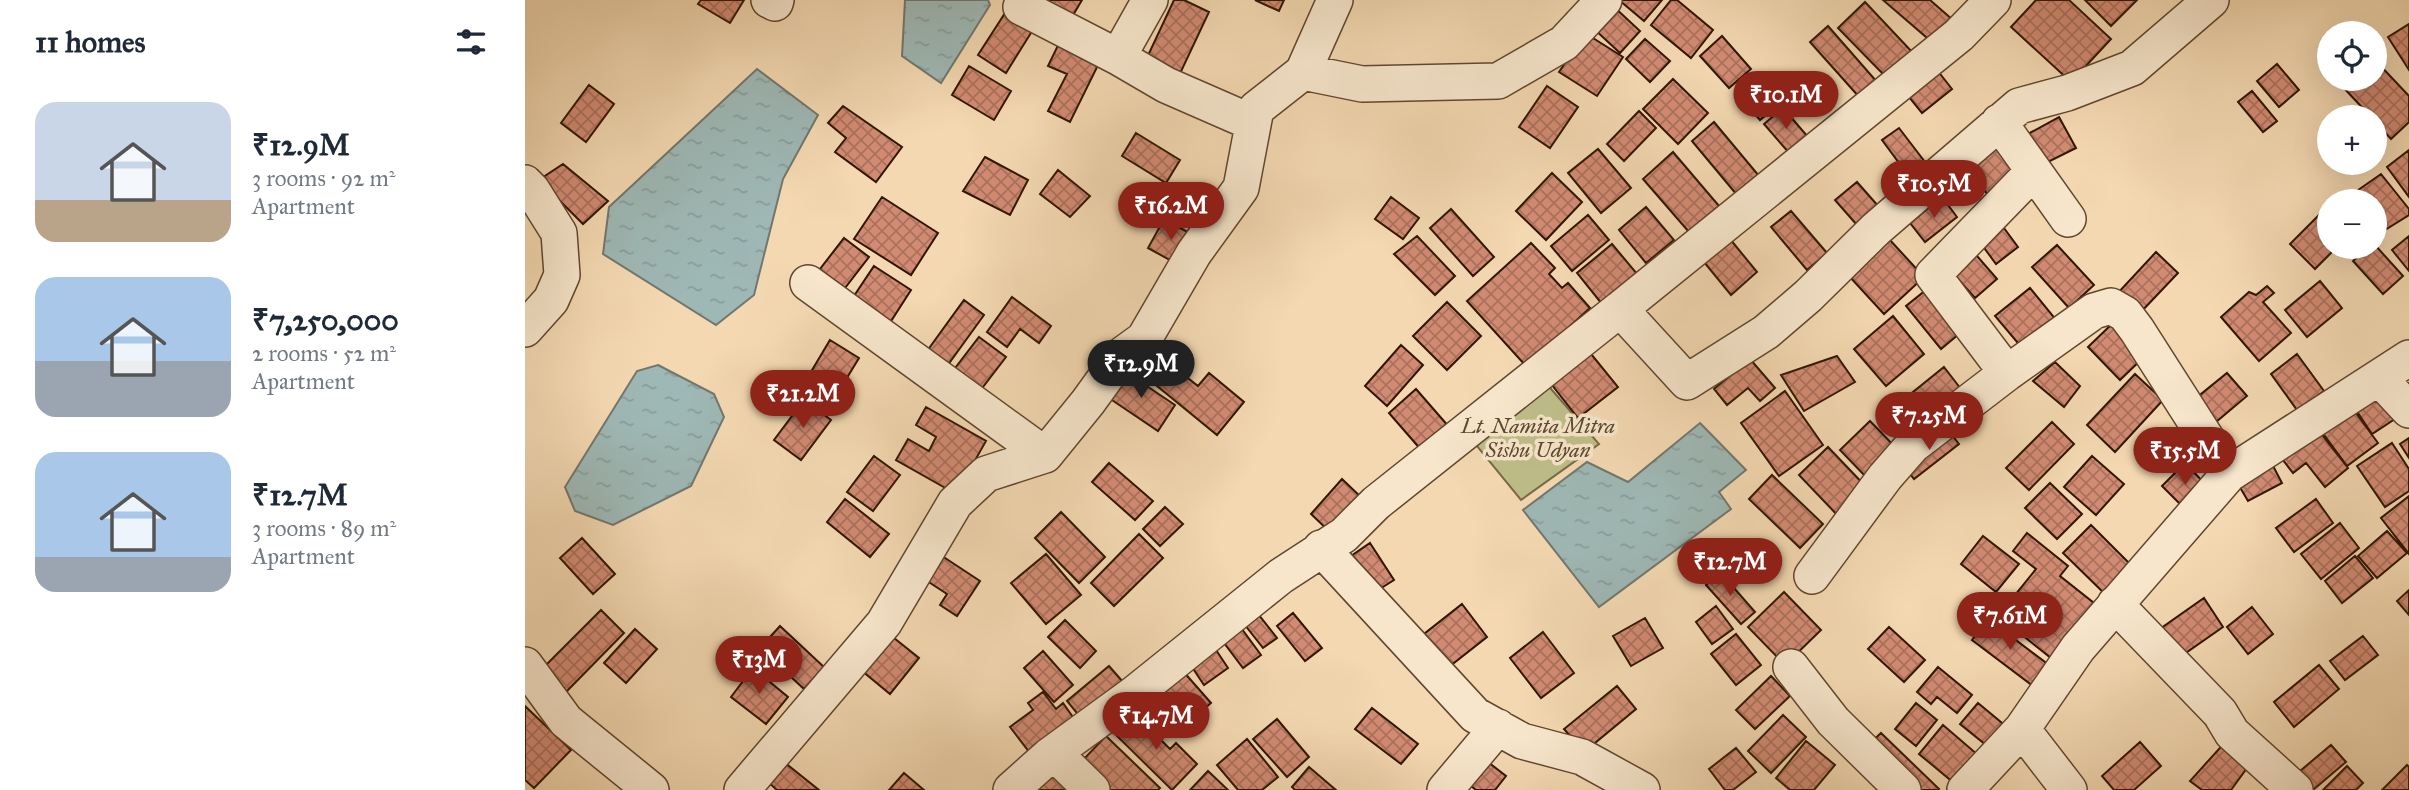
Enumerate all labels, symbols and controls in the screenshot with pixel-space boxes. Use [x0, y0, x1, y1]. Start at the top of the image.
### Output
map controls [2317, 21, 2387, 259]
button: locate [2317, 21, 2387, 91]
icon: filters [452, 23, 490, 61]
text: 11 homes [35, 24, 146, 60]
pin: ₹10.1M [1729, 72, 1843, 131]
text: ₹10.1M [1749, 80, 1823, 108]
button: + [2317, 105, 2387, 175]
text: ₹12.9M [252, 127, 350, 163]
icon: home [91, 130, 175, 214]
pin: ₹10.5M [1877, 160, 1991, 220]
text: 3 rooms · 92 m² [252, 164, 395, 192]
text: ₹10.5M [1897, 169, 1971, 197]
pin: ₹16.2M [1114, 182, 1228, 242]
button: − [2317, 189, 2387, 259]
text: ₹16.2M [1134, 191, 1208, 219]
text: Apartment [252, 192, 355, 220]
text: ₹7,250,000 [252, 302, 399, 338]
icon: home [91, 305, 175, 389]
text: 2 rooms · 52 m² [252, 339, 396, 367]
pin: ₹12.9M [1084, 340, 1198, 400]
text: ₹12.9M [1104, 349, 1178, 377]
text: Apartment [252, 367, 355, 395]
pin: ₹21.2M [746, 370, 860, 430]
text: ₹21.2M [766, 379, 840, 407]
pin: ₹7.25M [1872, 392, 1986, 452]
text: ₹7.25M [1891, 401, 1967, 429]
park label: Lt. Namita Mitra Sishu Udyan [1460, 413, 1615, 463]
pin: ₹15.5M [2128, 428, 2242, 487]
text: ₹15.5M [2149, 436, 2221, 464]
text: ₹12.7M [252, 477, 348, 513]
icon: home [91, 480, 175, 564]
text: 3 rooms · 89 m² [252, 514, 396, 542]
pin: ₹12.7M [1673, 538, 1787, 598]
text: Apartment [252, 542, 355, 570]
text: ₹12.7M [1693, 547, 1767, 575]
pin: ₹7.61M [1953, 592, 2067, 652]
text: ₹7.61M [1973, 601, 2047, 629]
pin: ₹13M [718, 636, 800, 696]
text: ₹13M [731, 645, 787, 673]
pin: ₹14.7M [1099, 692, 1213, 752]
text: ₹14.7M [1119, 701, 1193, 729]

